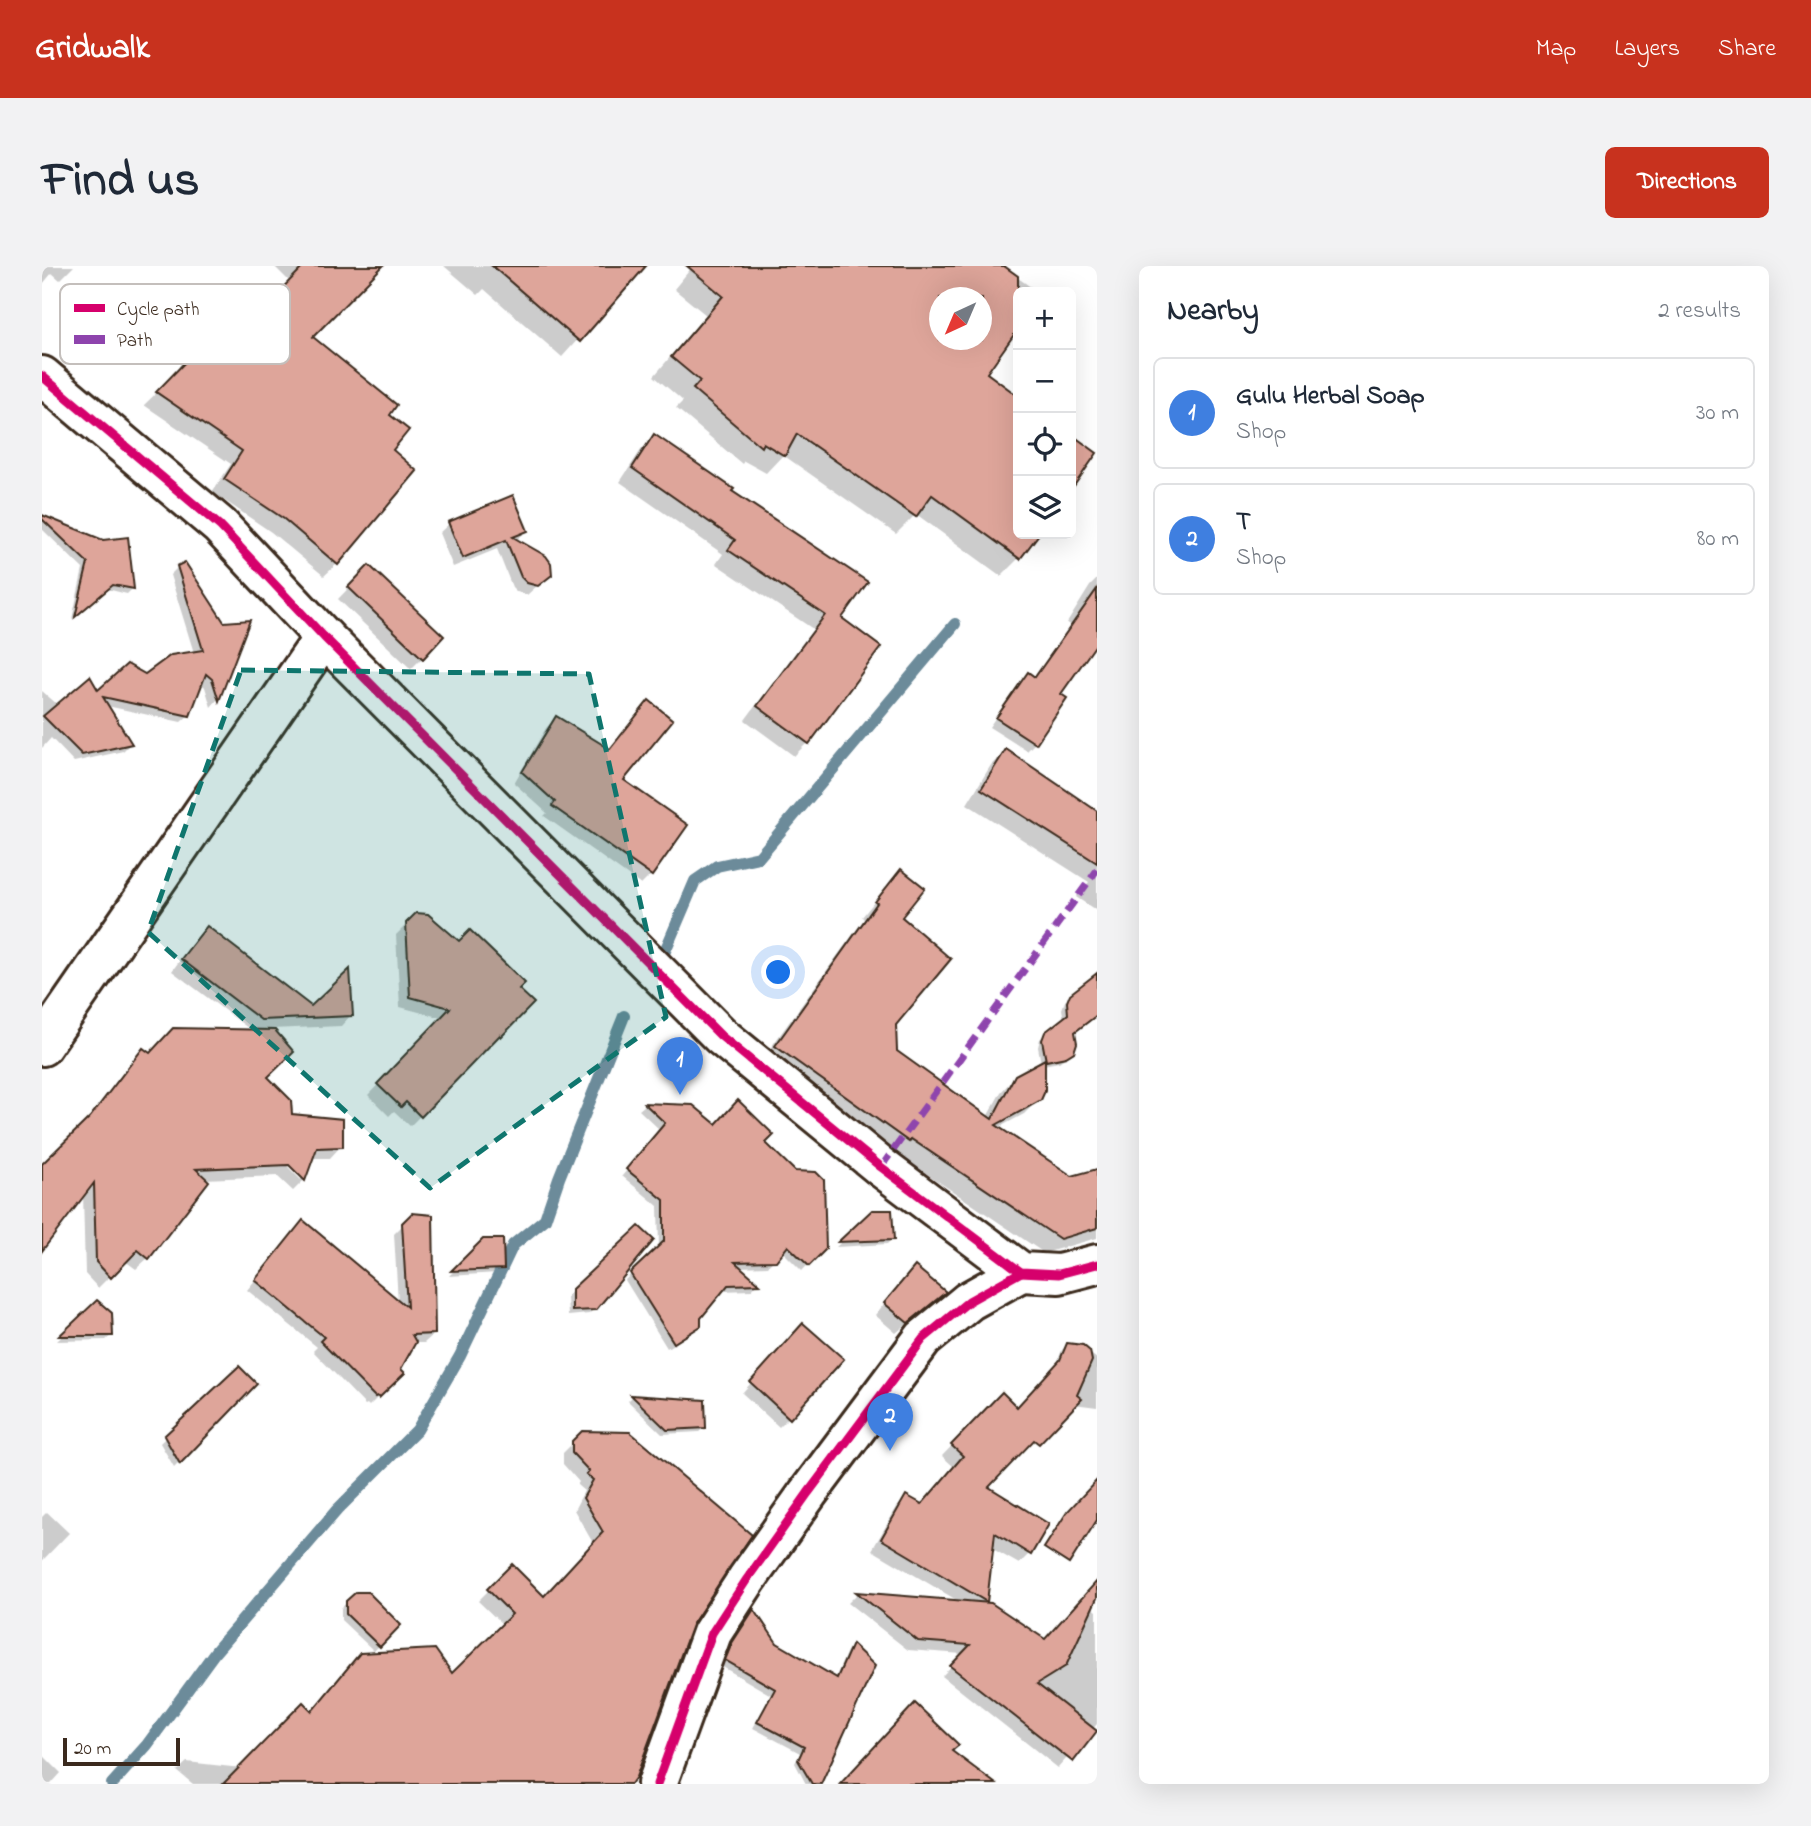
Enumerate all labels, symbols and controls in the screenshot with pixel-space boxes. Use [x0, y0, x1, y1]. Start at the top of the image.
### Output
text: Gridwalk [35, 25, 150, 73]
text: Map [1536, 32, 1576, 67]
text: Layers [1614, 32, 1680, 67]
text: Share [1718, 32, 1776, 67]
text: Find us [42, 146, 199, 218]
button: Directions [1605, 147, 1769, 218]
legend [60, 284, 290, 364]
north arrow [929, 287, 992, 350]
map controls [1013, 287, 1076, 539]
button: + [1013, 287, 1076, 350]
text: Nearby [1167, 290, 1259, 334]
text: 2 results [1658, 295, 1741, 328]
text: Cycle path [117, 297, 199, 325]
text: Path [117, 328, 153, 355]
button: − [1013, 350, 1076, 413]
text: Gulu Herbal Soap [1236, 378, 1425, 416]
text: 1 [1188, 397, 1196, 430]
text: 30 m [1696, 397, 1739, 430]
button: locate [1013, 413, 1076, 476]
text: Shop [1236, 416, 1286, 449]
button: layers [1013, 476, 1076, 539]
text: T [1236, 504, 1251, 542]
text: 2 [1186, 523, 1198, 556]
text: 80 m [1697, 523, 1739, 556]
text: Shop [1236, 542, 1286, 575]
your location [761, 955, 795, 989]
pin: 1 [657, 1037, 703, 1095]
pin: 2 [867, 1393, 913, 1451]
scale bar [63, 1735, 180, 1767]
text: 20 m [74, 1736, 111, 1763]

